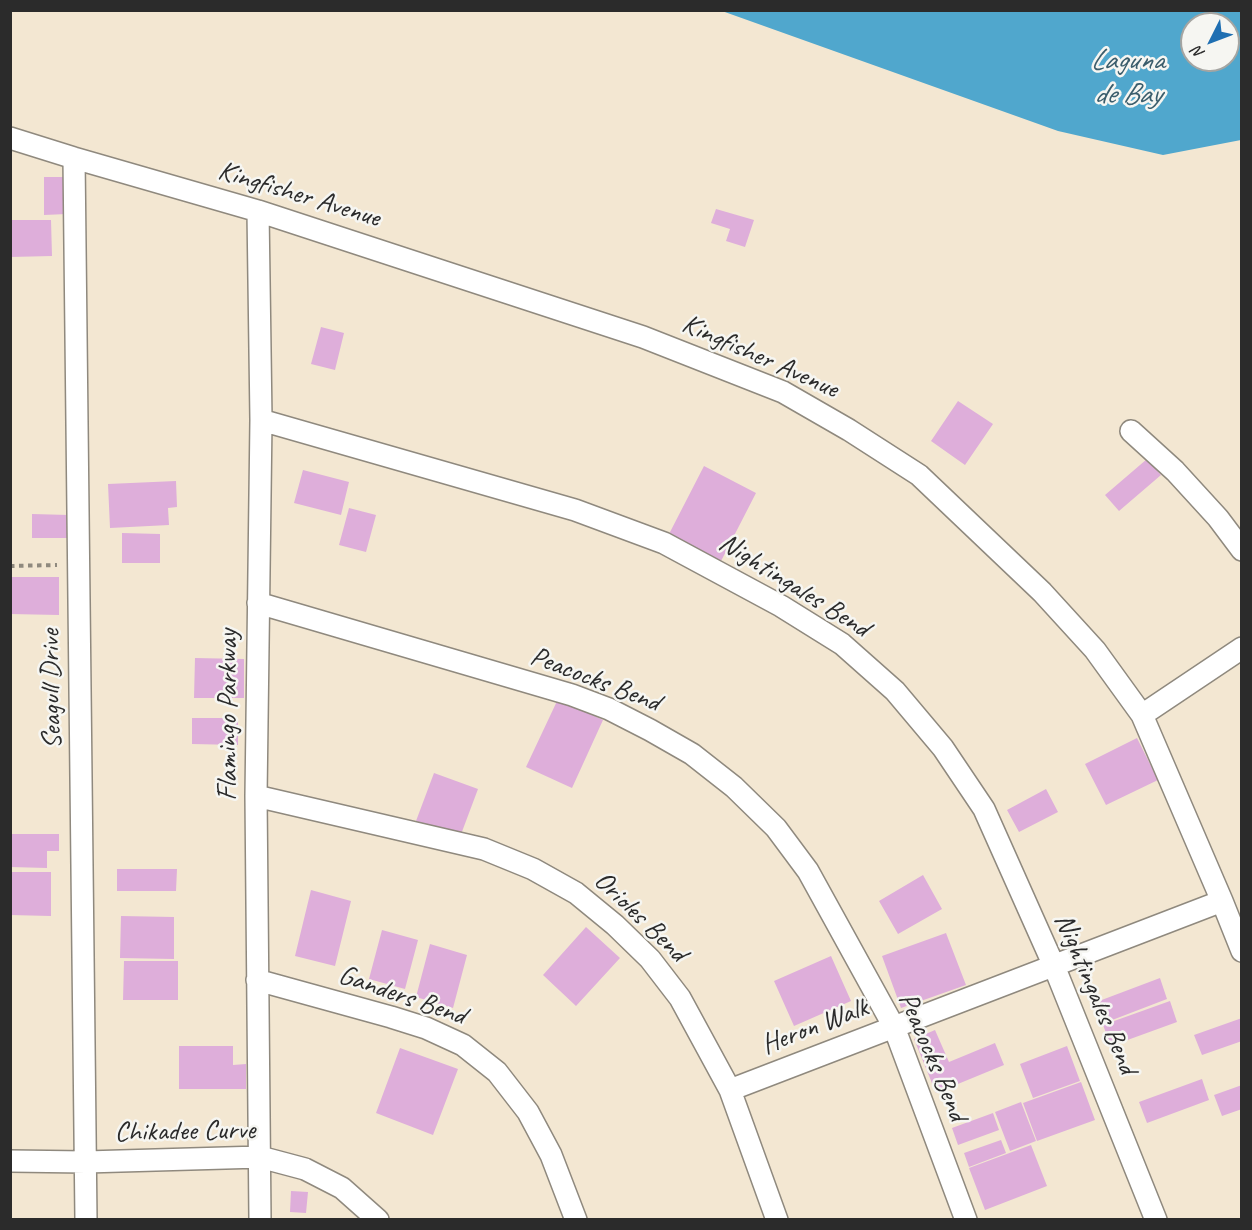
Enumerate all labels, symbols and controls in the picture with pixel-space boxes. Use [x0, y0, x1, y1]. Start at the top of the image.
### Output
north arrow [1180, 12, 1240, 72]
text: N [1187, 42, 1209, 63]
water label: Laguna de Bay [1090, 43, 1164, 113]
street label: Kingfisher Avenue [214, 154, 384, 236]
street label: Kingfisher Avenue [677, 308, 843, 406]
street label: Nightingales Bend [713, 526, 875, 646]
street label: Seagull Drive [34, 629, 70, 749]
street label: Flamingo Parkway [212, 629, 246, 801]
street label: Peacocks Bend [525, 640, 665, 720]
street label: Orioles Bend [586, 864, 694, 970]
street label: Nightingales Bend [1046, 909, 1144, 1079]
street label: Ganders Bend [334, 959, 470, 1033]
street label: Peacocks Bend [890, 988, 974, 1126]
street label: Heron Walk [757, 991, 873, 1063]
street label: Chikadee Curve [114, 1114, 256, 1150]

